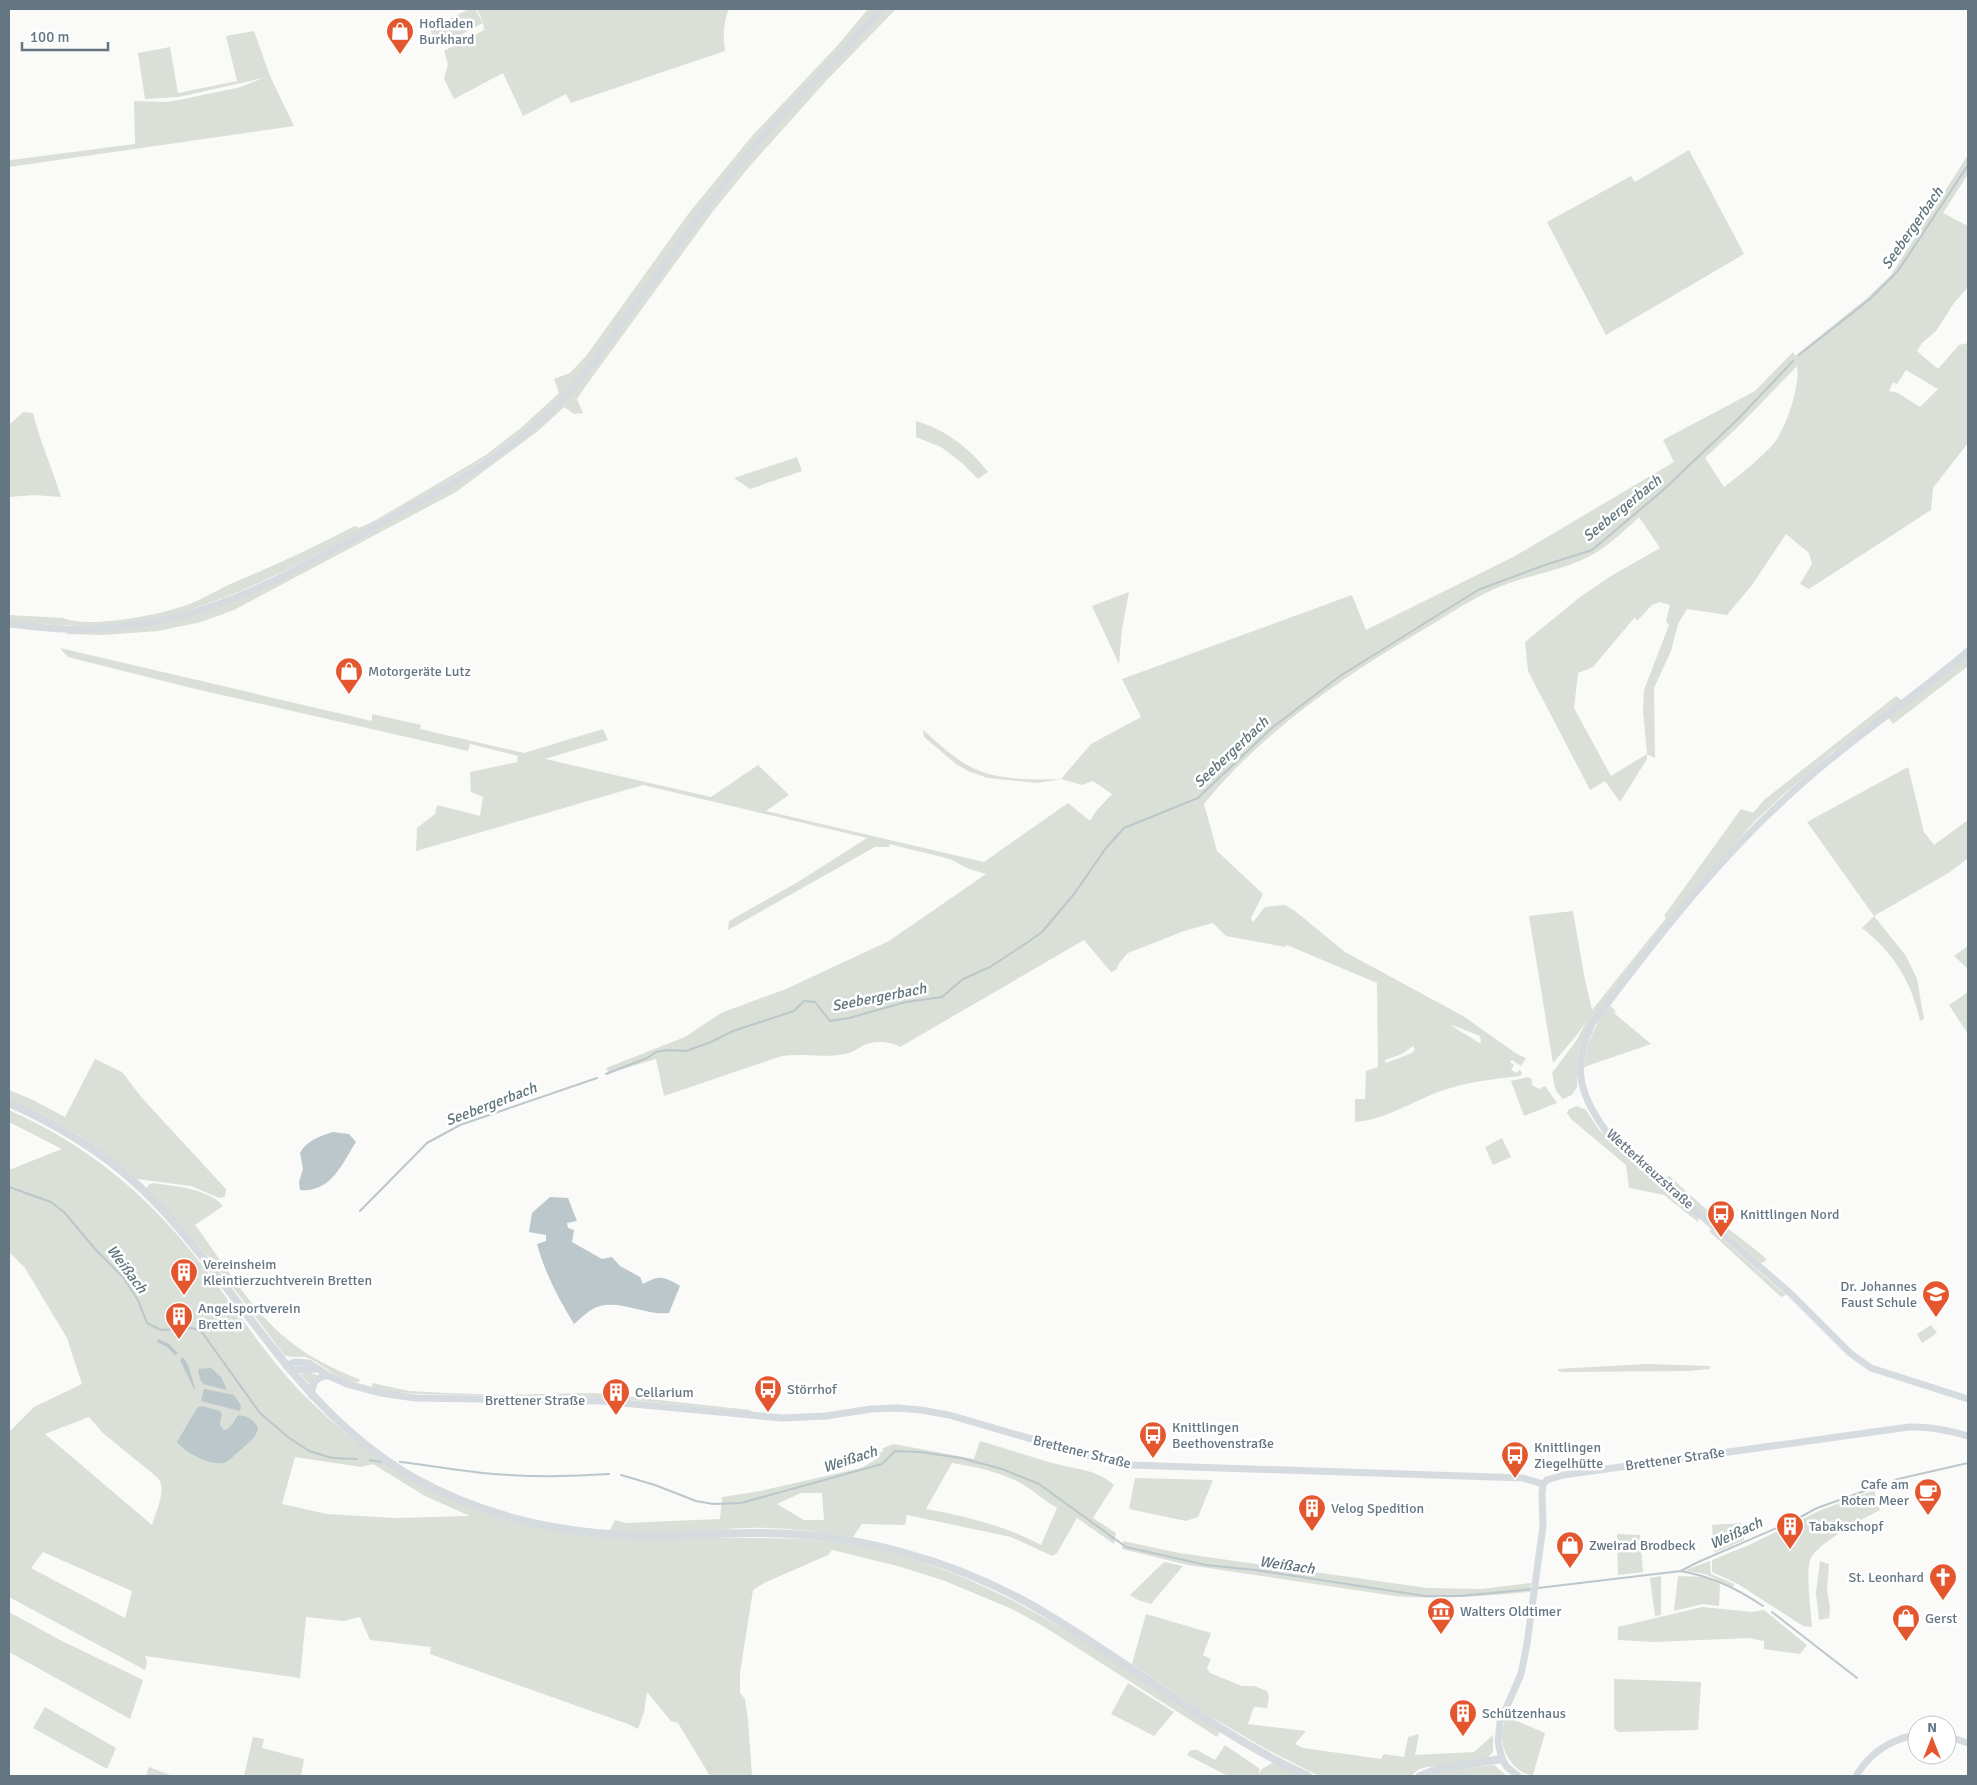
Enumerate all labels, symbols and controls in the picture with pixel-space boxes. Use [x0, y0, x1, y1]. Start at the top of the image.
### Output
place label: Hofladen Burkhard [419, 15, 474, 48]
shop icon: Hofladen Burkhard [385, 16, 415, 55]
scale bar [22, 20, 109, 52]
text: 100 m [30, 28, 70, 46]
water label: Seebergerbach [1877, 183, 1947, 272]
water label: Seebergerbach [1579, 470, 1666, 545]
shop icon: Motorgeräte Lutz [334, 656, 364, 695]
place label: Motorgeräte Lutz [368, 663, 471, 680]
water label: Seebergerbach [1190, 712, 1273, 791]
water label: Seebergerbach [830, 979, 929, 1015]
water label: Seebergerbach [443, 1078, 540, 1130]
street label: Wetterkreuzstraße [1603, 1125, 1697, 1213]
bus stop icon: Knittlingen Nord [1706, 1199, 1736, 1238]
place label: Knittlingen Nord [1740, 1206, 1839, 1223]
water label: Weißach [103, 1241, 151, 1297]
place label: Vereinsheim Kleintierzuchtverein Bretten [203, 1256, 372, 1289]
building icon: Vereinsheim Kleintierzuchtverein Bretten [169, 1257, 199, 1296]
place label: Dr. Johannes Faust Schule [1840, 1278, 1917, 1311]
school or university icon: Dr. Johannes Faust Schule [1921, 1279, 1951, 1318]
place label: Angelsportverein Bretten [198, 1300, 301, 1333]
building icon: Angelsportverein Bretten [164, 1301, 194, 1340]
bus stop icon: Störrhof [753, 1374, 783, 1413]
building icon: Cellarium [601, 1377, 631, 1416]
place label: Störrhof [787, 1381, 838, 1398]
place label: Cellarium [635, 1384, 694, 1401]
street label: Brettener Straße [485, 1392, 585, 1409]
place label: Knittlingen Beethovenstraße [1172, 1419, 1274, 1452]
bus stop icon: Knittlingen Beethovenstraße [1138, 1420, 1168, 1459]
street label: Brettener Straße [1031, 1432, 1133, 1472]
place label: Knittlingen Ziegelhütte [1534, 1439, 1603, 1472]
bus stop icon: Knittlingen Ziegelhütte [1500, 1440, 1530, 1479]
water label: Weißach [821, 1442, 880, 1476]
street label: Brettener Straße [1624, 1444, 1726, 1474]
place label: Cafe am Roten Meer [1841, 1476, 1910, 1509]
cafe icon: Cafe am Roten Meer [1913, 1477, 1943, 1516]
building icon: Velog Spedition [1297, 1493, 1327, 1532]
place label: Velog Spedition [1331, 1500, 1424, 1517]
building icon: Tabakschopf [1775, 1511, 1805, 1550]
water label: Weißach [1707, 1513, 1766, 1553]
place label: Tabakschopf [1809, 1518, 1885, 1535]
shop icon: Zweirad Brodbeck [1555, 1530, 1585, 1569]
place label: Zweirad Brodbeck [1589, 1537, 1696, 1554]
water label: Weißach [1258, 1552, 1317, 1578]
church icon: St. Leonhard [1928, 1562, 1958, 1601]
place label: St. Leonhard [1849, 1569, 1924, 1586]
museum icon: Walters Oldtimer [1426, 1596, 1456, 1635]
place label: Walters Oldtimer [1460, 1603, 1562, 1620]
shop icon: Gerst [1891, 1603, 1921, 1642]
place label: Gerst [1925, 1610, 1957, 1627]
building icon: Schützenhaus [1448, 1698, 1478, 1737]
place label: Schützenhaus [1482, 1705, 1566, 1722]
north arrow [1907, 1715, 1957, 1765]
text: N [1927, 1719, 1937, 1736]

